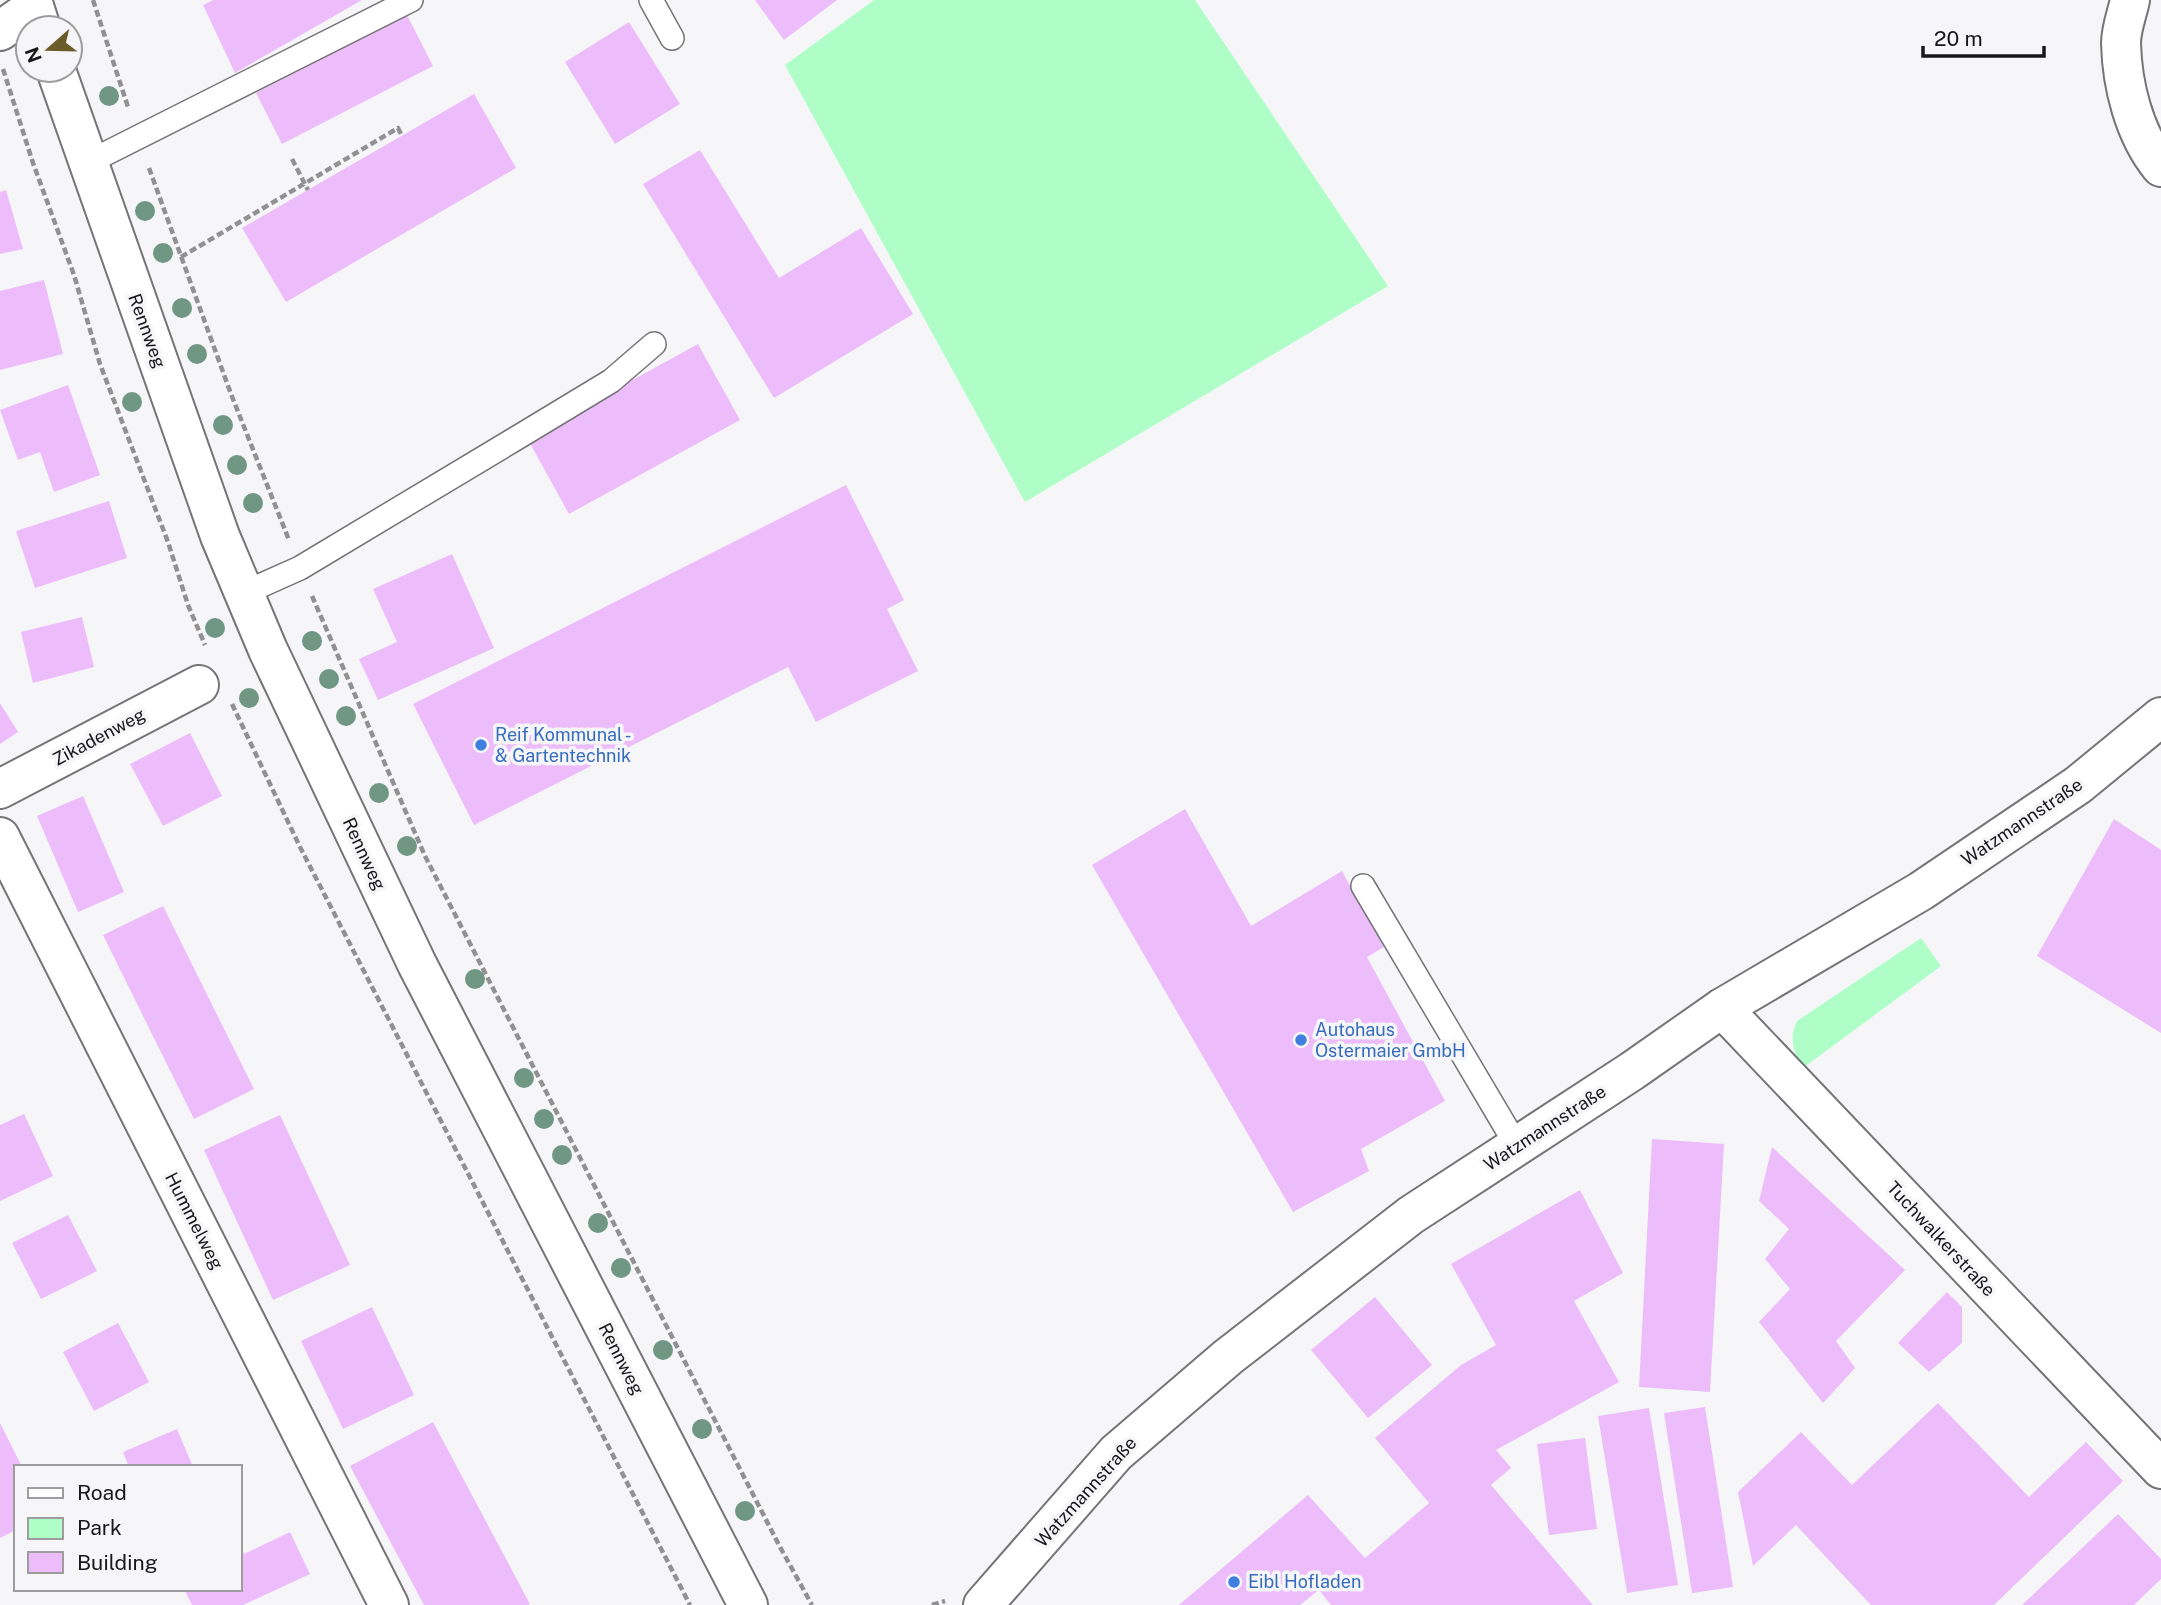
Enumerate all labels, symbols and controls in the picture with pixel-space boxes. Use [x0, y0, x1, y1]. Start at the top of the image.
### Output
north arrow [14, 14, 84, 84]
scale bar [1923, 14, 2044, 58]
text: 20 m [1934, 26, 1983, 51]
text: N [20, 44, 46, 66]
street label: Rennweg [124, 291, 171, 371]
street label: Zikadenweg [49, 703, 149, 770]
place label: Reif Kommunal - & Gartentechnik [495, 724, 632, 766]
marker: Reif Kommunal - & Gartentechnik [473, 737, 489, 753]
street label: Watzmannstraße [1957, 773, 2086, 870]
street label: Rennweg [339, 814, 390, 893]
place label: Autohaus Ostermaier GmbH [1315, 1019, 1466, 1061]
marker: Autohaus Ostermaier GmbH [1293, 1032, 1309, 1048]
street label: Watzmannstraße [1480, 1080, 1610, 1175]
street label: Hummelweg [161, 1169, 228, 1273]
street label: Tuchwalkerstraße [1883, 1177, 2000, 1300]
street label: Rennweg [594, 1319, 648, 1398]
street label: Watzmannstraße [1031, 1432, 1141, 1551]
legend [14, 1465, 242, 1591]
text: Road [77, 1480, 127, 1505]
text: Park [77, 1515, 122, 1540]
text: Building [77, 1550, 158, 1575]
place label: Eibl Hofladen [1248, 1571, 1361, 1592]
marker: Eibl Hofladen [1226, 1574, 1242, 1590]

